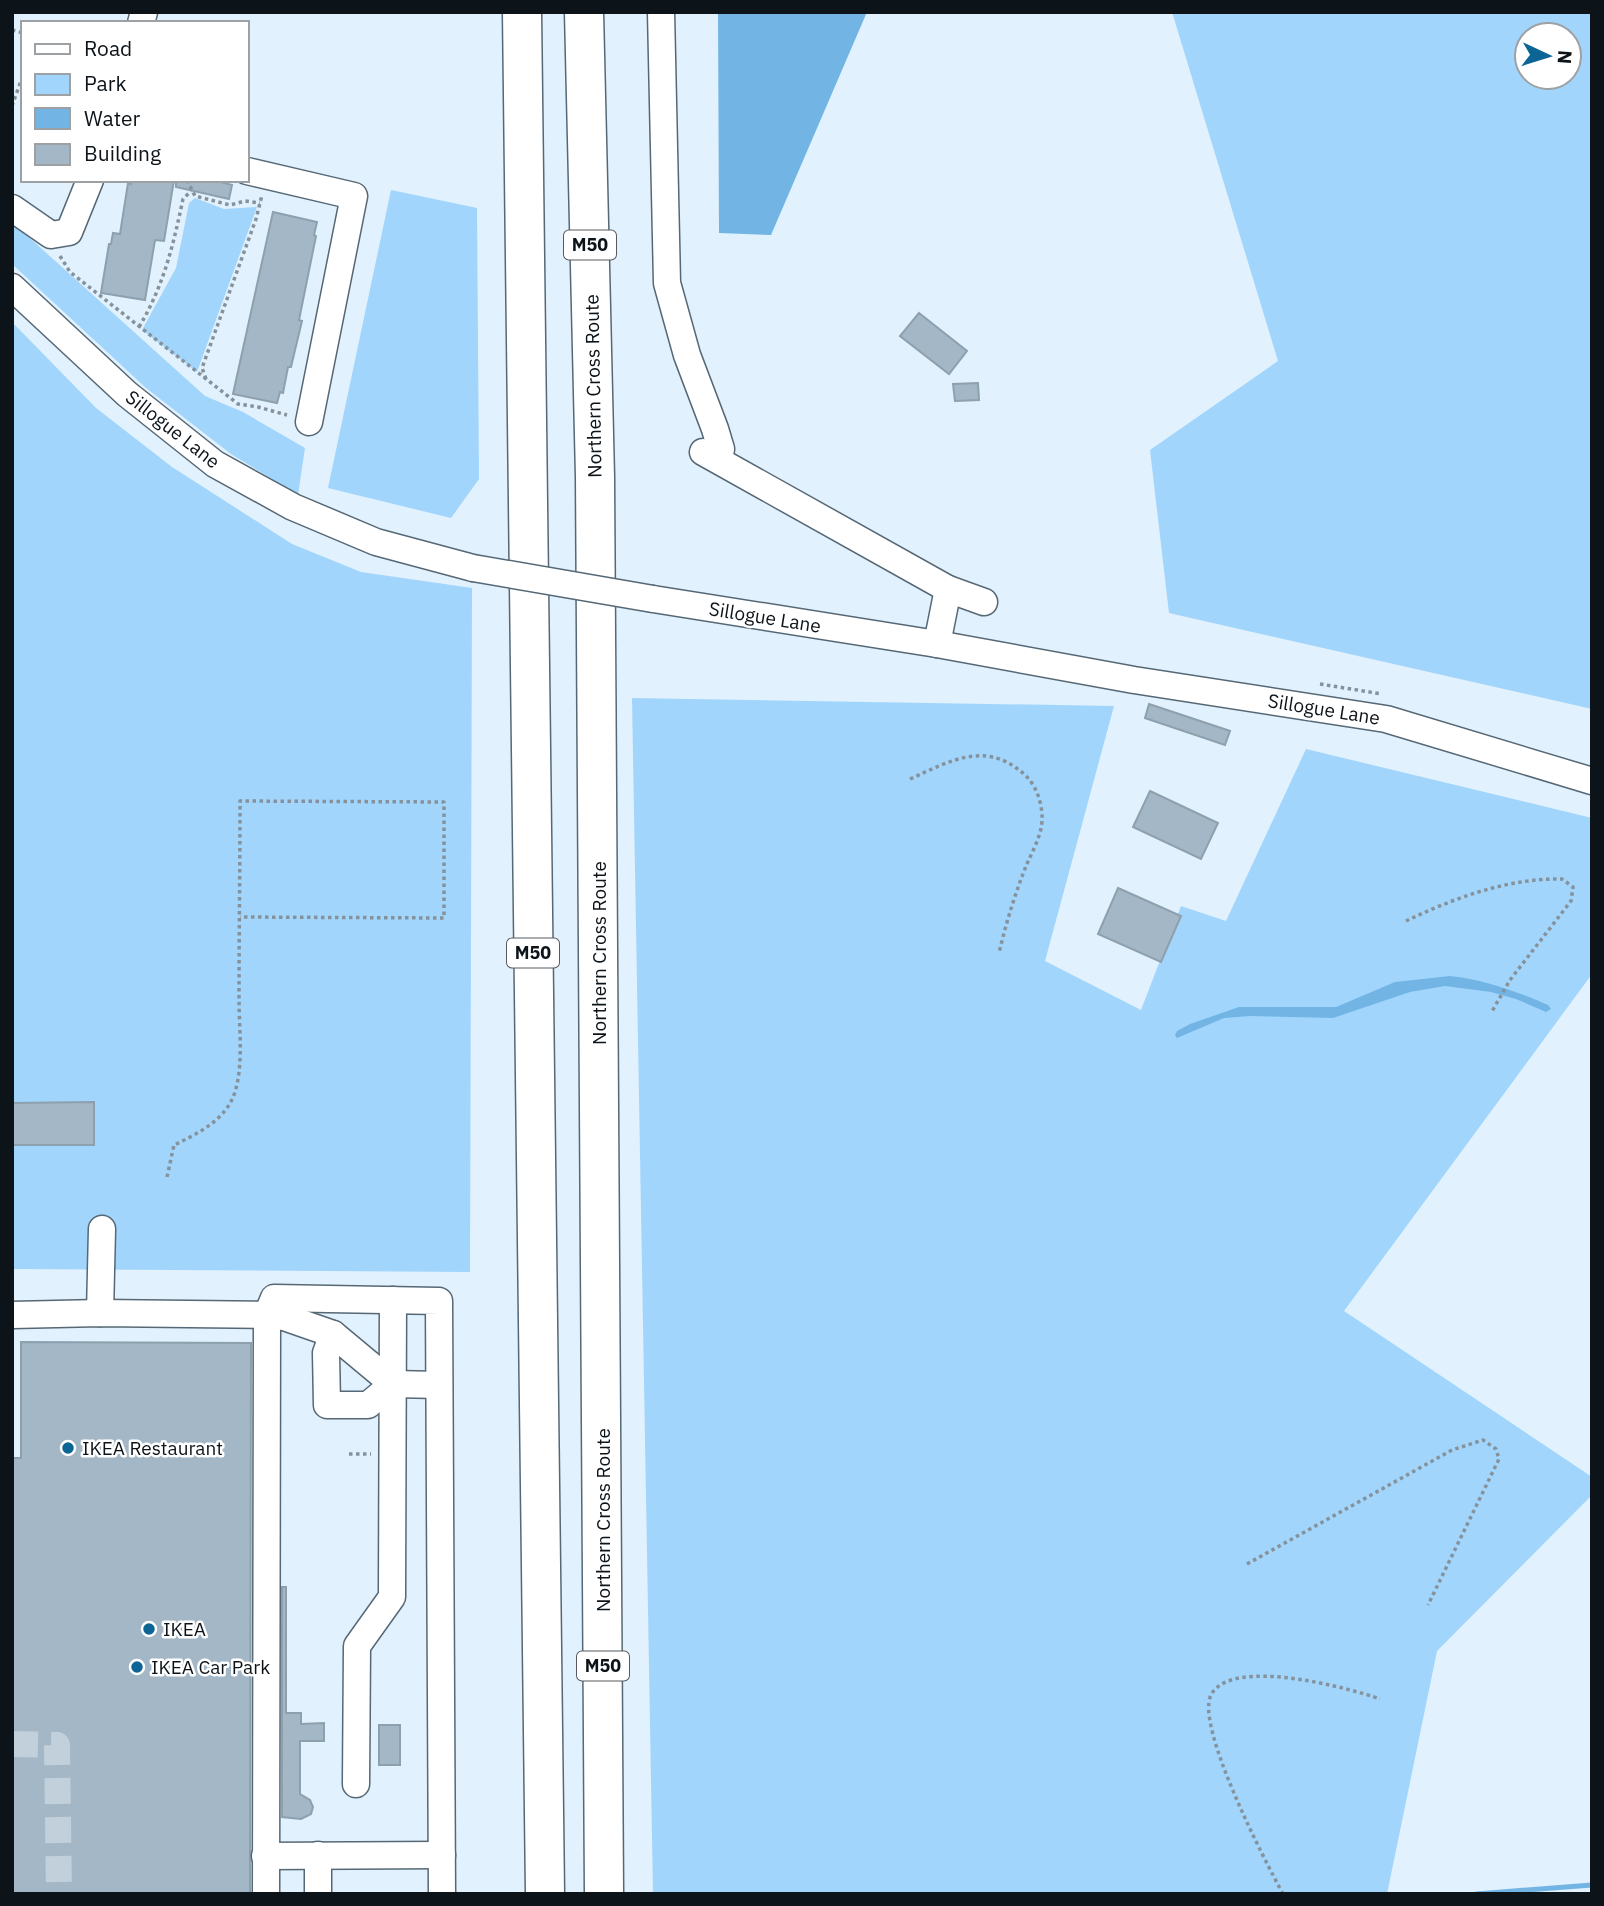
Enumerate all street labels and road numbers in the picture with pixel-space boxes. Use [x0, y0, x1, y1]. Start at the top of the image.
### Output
road number: M50 [564, 230, 616, 260]
street label: Northern Cross Route [579, 294, 607, 478]
street label: Sillogue Lane [121, 385, 225, 473]
street label: Sillogue Lane [707, 596, 823, 638]
street label: Sillogue Lane [1266, 688, 1382, 730]
street label: Northern Cross Route [587, 861, 611, 1045]
road number: M50 [507, 938, 559, 968]
street label: Northern Cross Route [591, 1428, 615, 1612]
road number: M50 [577, 1652, 629, 1680]

